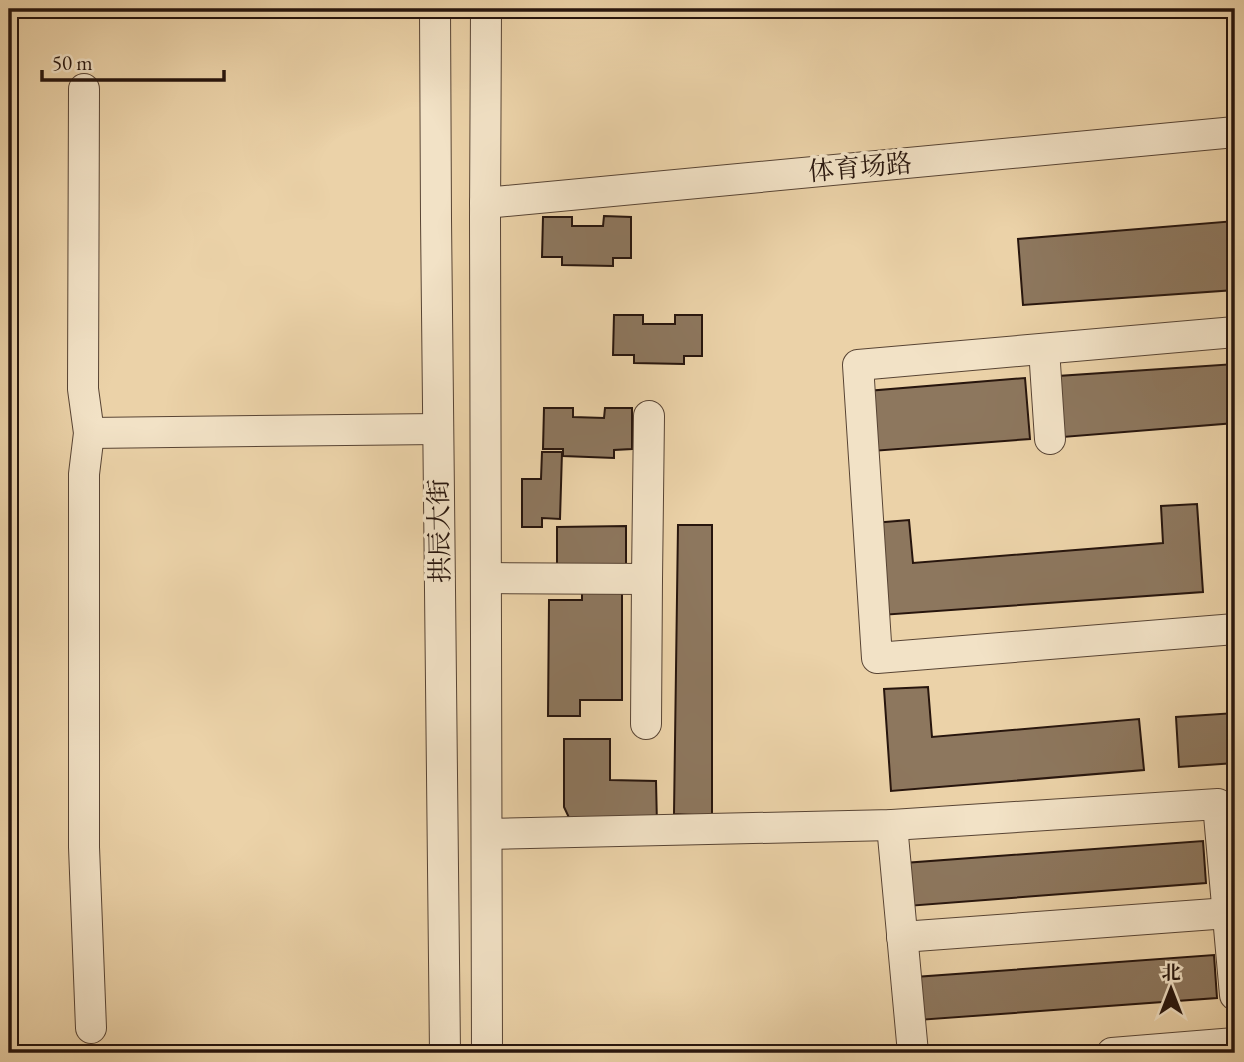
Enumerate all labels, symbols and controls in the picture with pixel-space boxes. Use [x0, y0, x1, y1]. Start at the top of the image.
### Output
scale bar [42, 38, 224, 82]
text: 50 m [52, 49, 93, 76]
street label: 体育场路 [807, 146, 913, 188]
street label: 拱辰大街 [421, 479, 457, 583]
north arrow [1136, 954, 1206, 1024]
text: 北 [1161, 960, 1181, 985]

